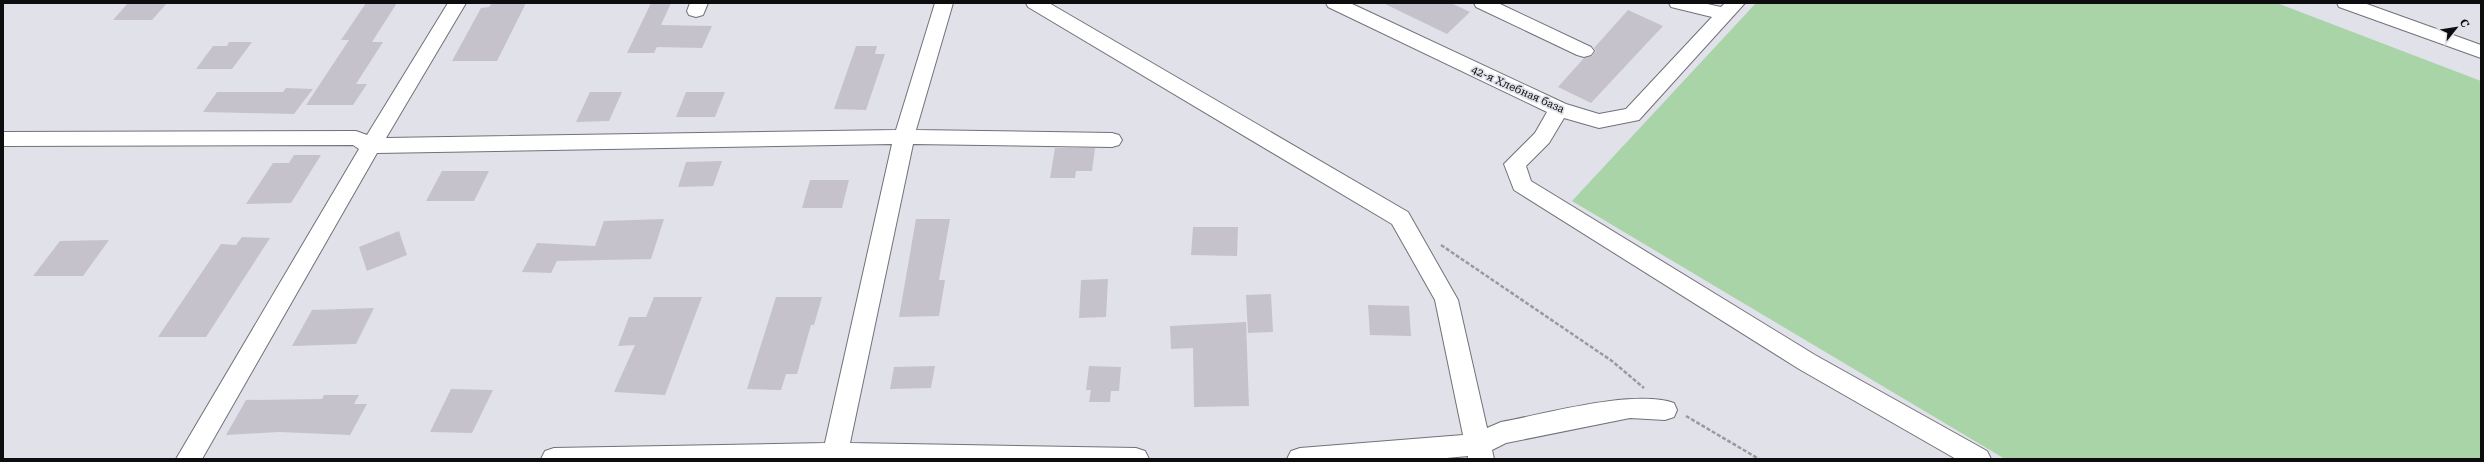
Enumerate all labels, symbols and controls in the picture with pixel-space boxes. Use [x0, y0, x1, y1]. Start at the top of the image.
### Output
north arrow [2436, 8, 2476, 48]
text: С [2457, 17, 2472, 30]
street label: 42-я Хлебная база [1469, 63, 1566, 116]

